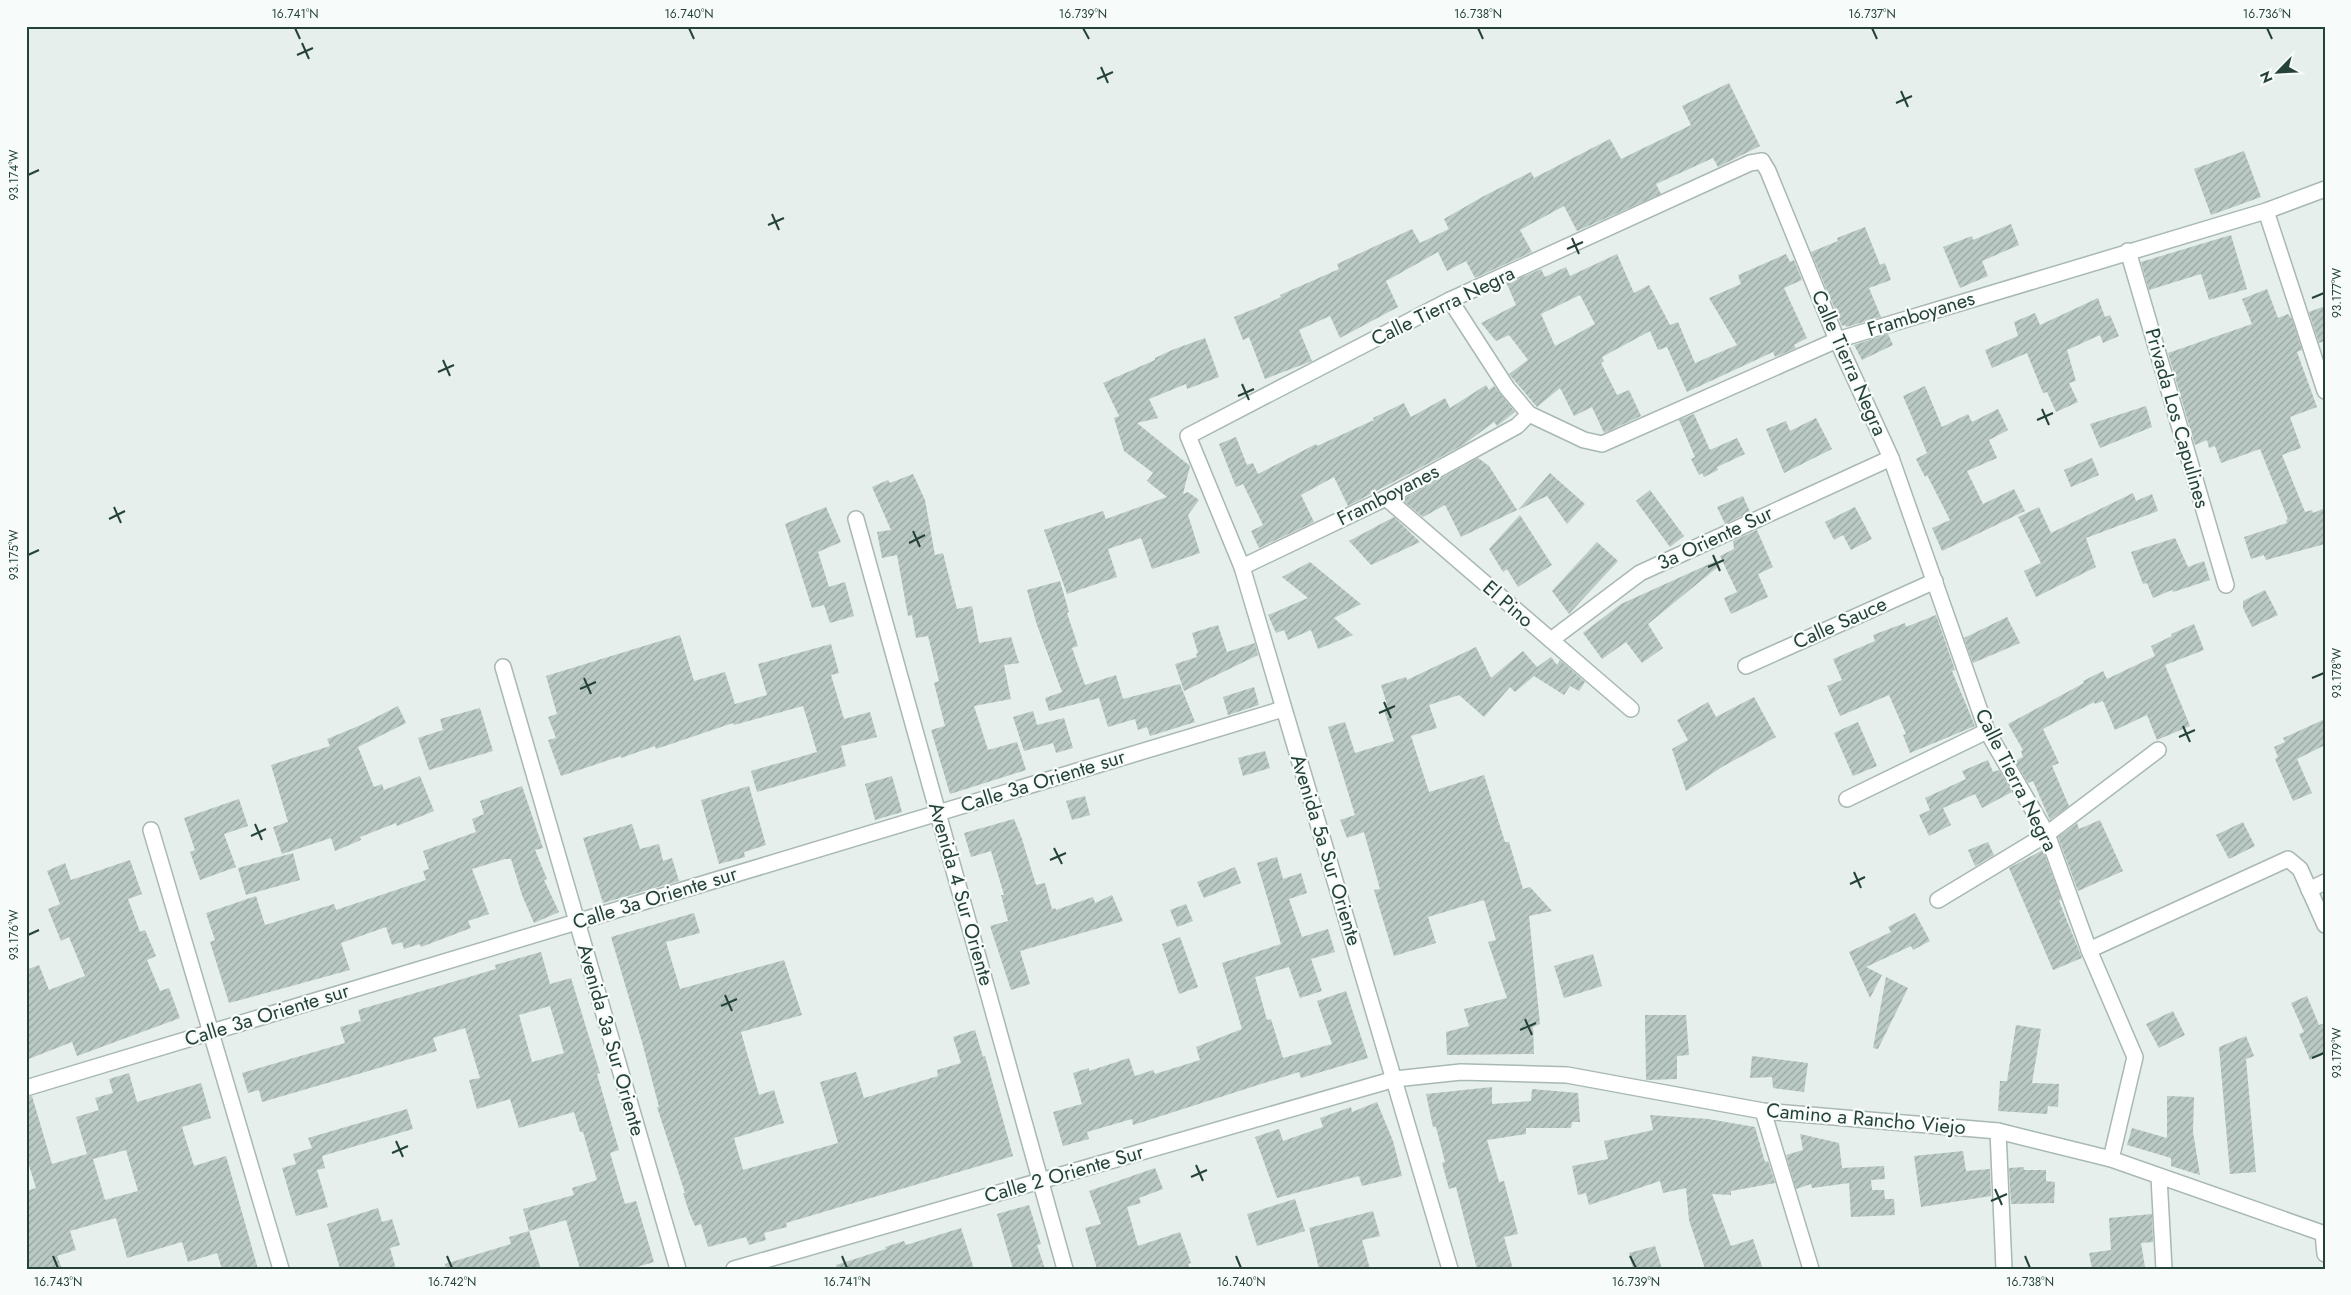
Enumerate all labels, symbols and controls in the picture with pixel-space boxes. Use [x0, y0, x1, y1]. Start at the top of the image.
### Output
text: 16.741°N [271, 5, 319, 23]
text: 16.740°N [664, 5, 714, 23]
text: 16.739°N [1059, 5, 1107, 23]
text: 16.738°N [1454, 5, 1502, 23]
text: 16.737°N [1848, 5, 1896, 23]
text: 16.736°N [2243, 5, 2291, 23]
north arrow [2254, 48, 2304, 98]
text: N [2255, 68, 2278, 86]
text: 93.174°W [5, 149, 23, 200]
street label: Calle Tierra Negra [1366, 259, 1520, 353]
text: 93.177°W [2328, 268, 2346, 318]
street label: Framboyanes [1864, 284, 1978, 344]
street label: Calle Tierra Negra [1804, 286, 1894, 440]
street label: Privada Los Capulines [2137, 325, 2217, 511]
street label: Framboyanes [1332, 457, 1444, 533]
street label: 3a Oriente Sur [1652, 498, 1778, 577]
text: 93.175°W [5, 530, 23, 580]
street label: El Pino [1476, 574, 1540, 634]
street label: Calle Sauce [1789, 589, 1891, 657]
text: 93.178°W [2328, 648, 2346, 698]
street label: Calle Tierra Negra [1968, 704, 2064, 856]
street label: Calle 3a Oriente sur [957, 742, 1129, 820]
street label: Avenida 5a Sur Oriente [1283, 751, 1369, 949]
street label: Avenida 4 Sur Oriente [921, 799, 1001, 989]
street label: Calle 3a Oriente sur [569, 859, 741, 937]
text: 93.176°W [5, 910, 23, 960]
street label: Avenida 3a Sur Oriente [570, 941, 652, 1139]
street label: Calle 3a Oriente sur [181, 976, 353, 1054]
text: 93.179°W [2328, 1028, 2346, 1078]
street label: Camino a Rancho Viejo [1765, 1096, 1967, 1142]
street label: Calle 2 Oriente Sur [981, 1137, 1147, 1211]
text: 16.743°N [34, 1273, 82, 1291]
text: 16.742°N [428, 1273, 476, 1291]
text: 16.741°N [823, 1273, 871, 1291]
text: 16.740°N [1216, 1273, 1266, 1291]
text: 16.739°N [1612, 1273, 1660, 1291]
text: 16.738°N [2006, 1273, 2054, 1291]

